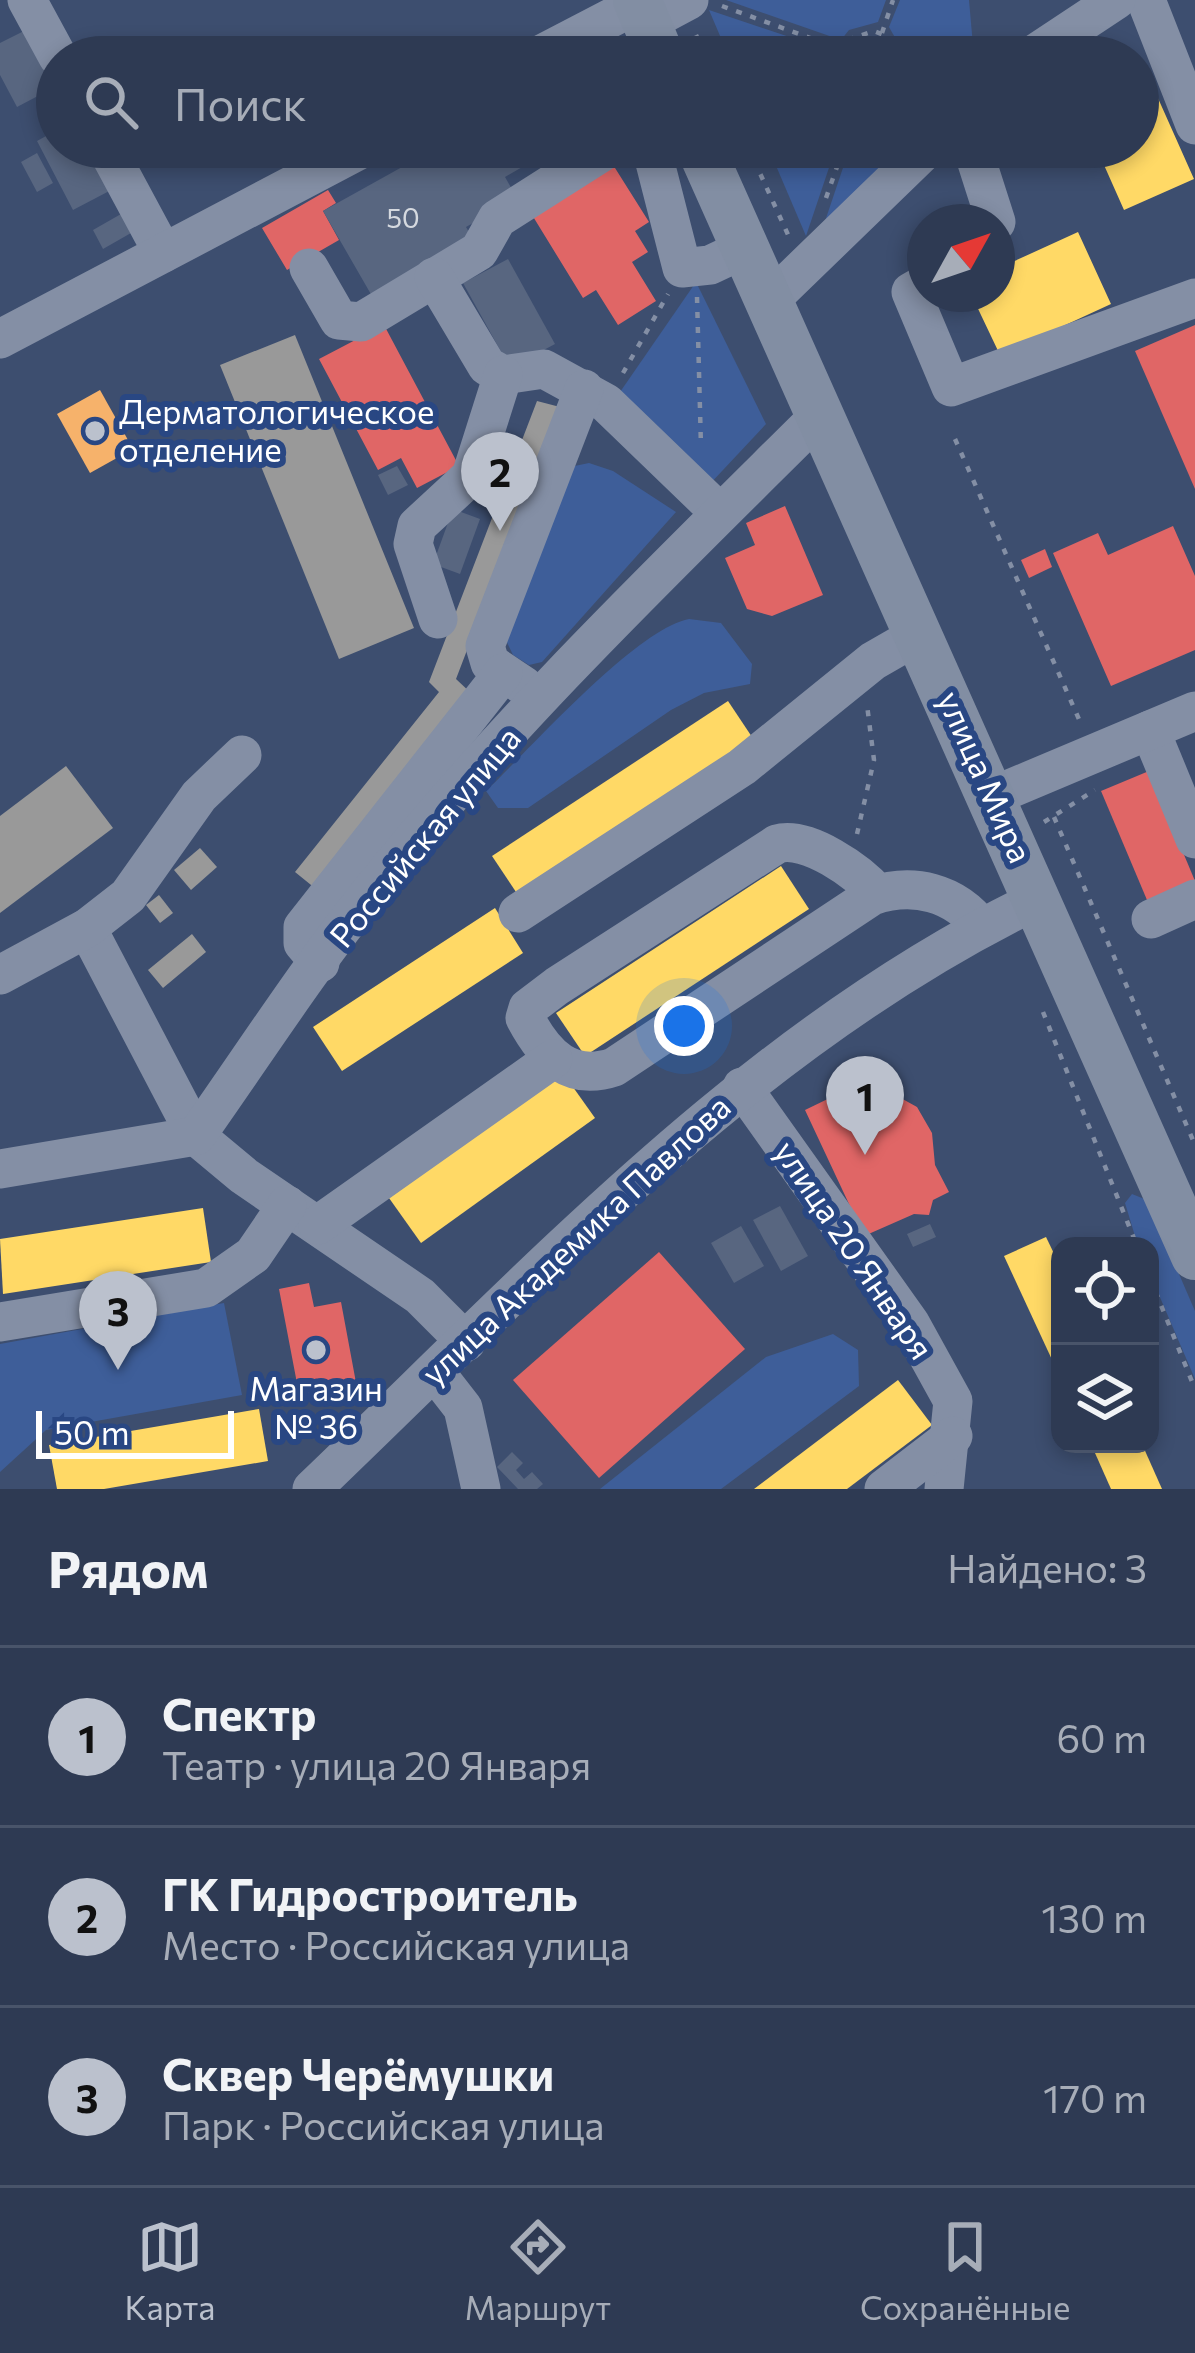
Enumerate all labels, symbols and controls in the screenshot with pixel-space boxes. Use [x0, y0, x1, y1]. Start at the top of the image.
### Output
search box [36, 36, 1159, 168]
icon: search [78, 69, 144, 135]
text: Поиск [174, 75, 307, 130]
house number: 50 [386, 201, 420, 234]
north arrow [907, 204, 1015, 312]
place label: Дерматологическое отделение [119, 390, 434, 469]
marker: Дерматологическое отделение [82, 418, 108, 444]
pin: 2 [461, 432, 539, 531]
street label: улица Мира [930, 684, 1042, 869]
street label: Российская улица [320, 717, 528, 955]
your location [654, 996, 714, 1056]
pin: 1 [826, 1056, 904, 1155]
street label: улица Академика Павлова [412, 1085, 738, 1393]
street label: улица 20 Января [767, 1132, 943, 1366]
map controls [1051, 1237, 1159, 1453]
button: locate [1051, 1237, 1159, 1345]
pin: 3 [79, 1271, 157, 1370]
marker: Магазин № 36 [303, 1337, 329, 1363]
button: layers [1051, 1345, 1159, 1453]
place label: Магазин № 36 [249, 1367, 383, 1446]
scale bar [36, 1405, 234, 1458]
text: 50 m [54, 1411, 130, 1452]
text: Рядом [48, 1536, 209, 1599]
text: Найдено: 3 [947, 1543, 1147, 1591]
text: Спектр [162, 1685, 316, 1740]
text: 1 [78, 1713, 96, 1761]
text: 60 m [1056, 1713, 1147, 1761]
text: Театр · улица 20 Января [162, 1740, 591, 1788]
text: ГК Гидростроитель [162, 1865, 578, 1920]
text: 2 [76, 1893, 98, 1941]
text: 130 m [1041, 1893, 1147, 1941]
text: Место · Российская улица [162, 1920, 630, 1968]
text: Сквер Черёмушки [162, 2045, 554, 2100]
text: 3 [76, 2073, 98, 2121]
text: 170 m [1043, 2073, 1147, 2121]
text: Парк · Российская улица [162, 2100, 605, 2148]
tab: Карта [124, 2214, 215, 2327]
tab: Маршрут [464, 2214, 611, 2327]
tab: Сохранённые [860, 2214, 1071, 2327]

